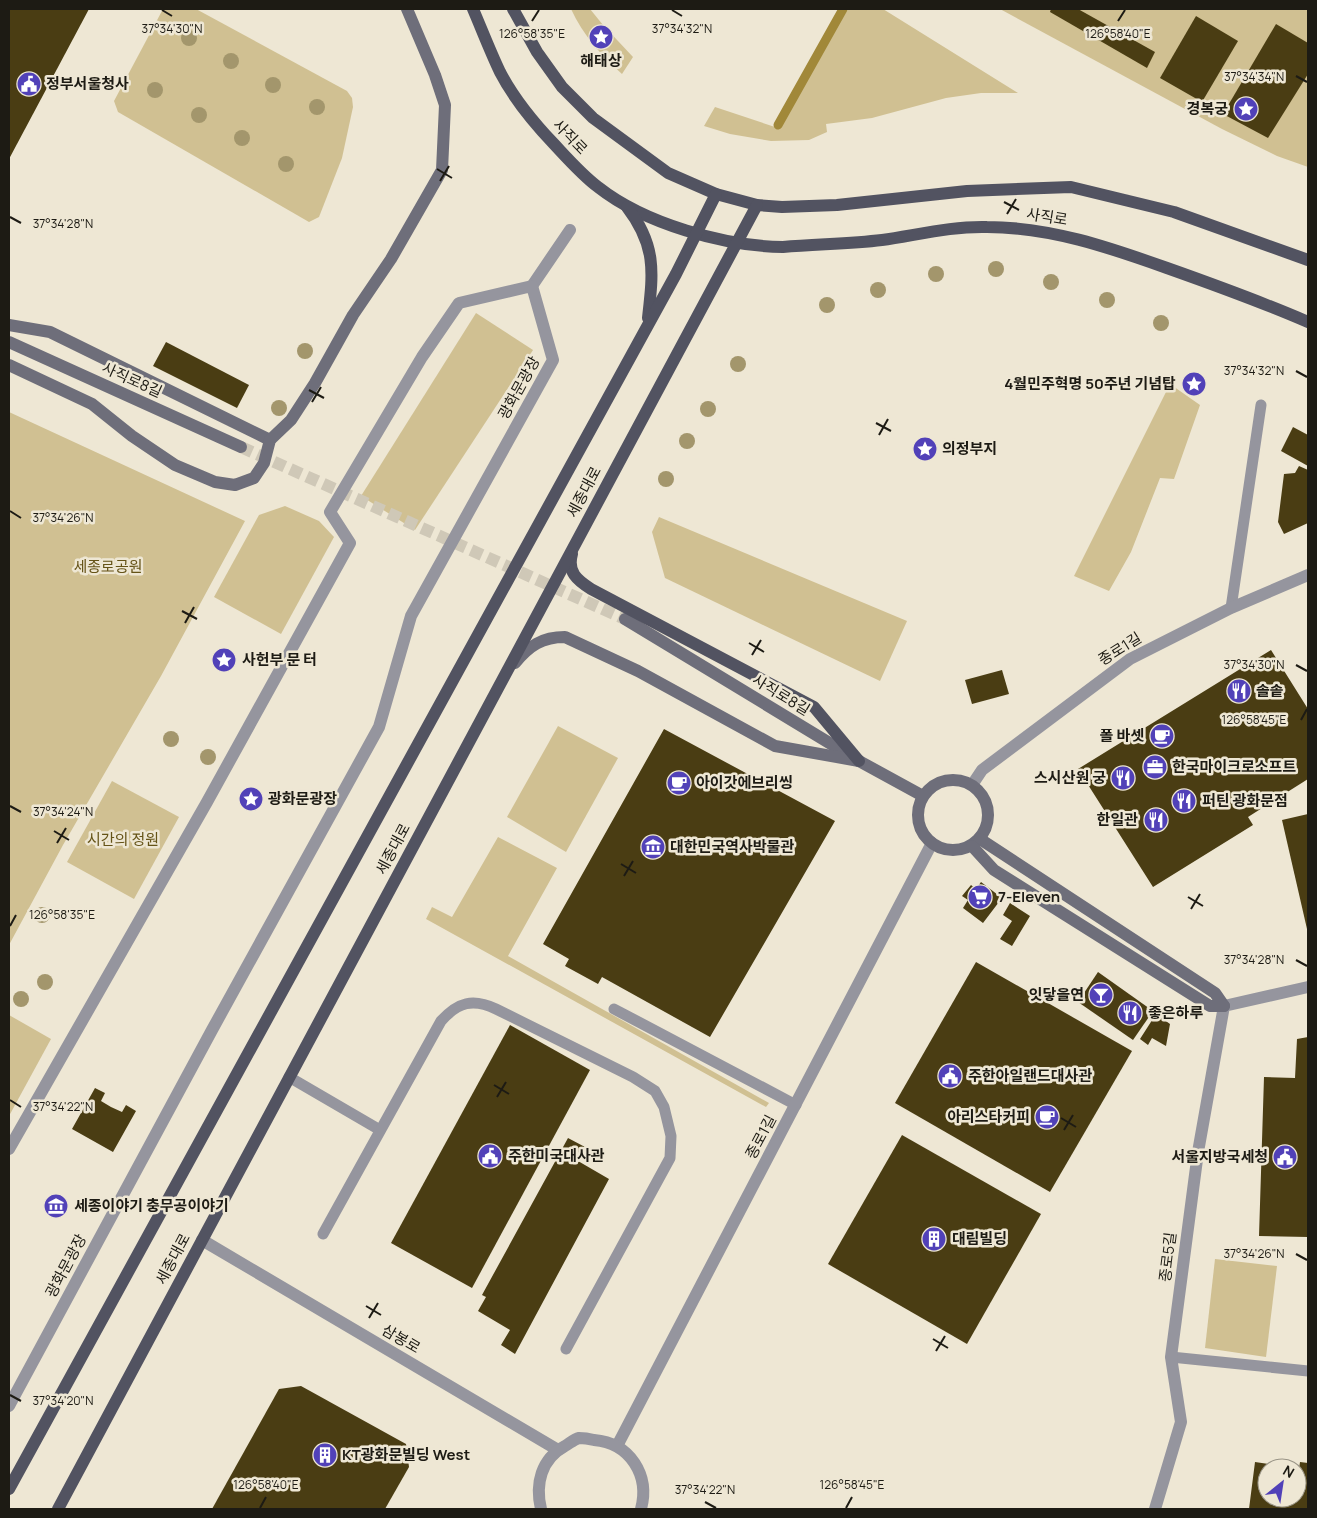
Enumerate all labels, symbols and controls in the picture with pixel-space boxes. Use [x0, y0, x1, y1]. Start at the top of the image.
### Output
text: 37°34'30"N [142, 20, 202, 37]
text: 37°34'32"N [652, 20, 712, 37]
place icon: 해태상 [588, 24, 614, 50]
text: 126°58'35"E [499, 25, 565, 42]
text: 126°58'40"E [1085, 25, 1151, 42]
place label: 해태상 [580, 50, 622, 71]
text: 37°34'34"N [1224, 68, 1284, 85]
public building icon: 정부서울청사 [16, 71, 42, 97]
place label: 정부서울청사 [46, 73, 129, 94]
place icon: 경복궁 [1233, 96, 1259, 122]
place label: 경복궁 [1187, 98, 1228, 119]
street label: 사직로 [548, 114, 592, 159]
street label: 사직로 [1025, 203, 1069, 230]
text: 37°34'28"N [33, 215, 93, 232]
street label: 광화문광장 [493, 352, 545, 423]
street label: 사직로8길 [99, 357, 166, 402]
text: 37°34'32"N [1224, 362, 1284, 379]
place icon: 4월민주혁명 50주년 기념탑 [1181, 371, 1207, 397]
place label: 4월민주혁명 50주년 기념탑 [1004, 373, 1176, 394]
place icon: 의정부지 [912, 436, 938, 462]
place label: 의정부지 [942, 438, 997, 459]
street label: 세종대로 [561, 462, 606, 521]
text: 37°34'26"N [32, 509, 94, 526]
park label: 세종로공원 [73, 556, 143, 577]
street label: 종로1길 [1094, 627, 1145, 670]
place icon: 사헌부 문 터 [211, 647, 237, 673]
place label: 사헌부 문 터 [242, 649, 317, 670]
text: 37°34'30"N [1224, 656, 1284, 673]
street label: 사직로8길 [748, 669, 814, 720]
restaurant icon: 솔솥 [1226, 678, 1252, 704]
place label: 솔솥 [1256, 680, 1284, 701]
text: 126°58'45"E [1222, 711, 1287, 728]
cafe icon: 폴 바셋 [1149, 723, 1175, 749]
place label: 폴 바셋 [1100, 725, 1144, 746]
office icon: 한국마이크로소프트 [1142, 754, 1168, 780]
place label: 한국마이크로소프트 [1172, 756, 1296, 777]
restaurant icon: 스시산원 궁 [1110, 765, 1136, 791]
place label: 스시산원 궁 [1034, 767, 1106, 788]
cafe icon: 아이갓에브리씽 [666, 770, 692, 796]
place label: 아이갓에브리씽 [696, 772, 793, 793]
place icon: 광화문광장 [238, 786, 264, 812]
place label: 광화문광장 [268, 788, 337, 809]
restaurant icon: 퍼틴 광화문점 [1171, 788, 1197, 814]
place label: 퍼틴 광화문점 [1202, 790, 1288, 811]
text: 37°34'24"N [33, 803, 93, 820]
restaurant icon: 한일관 [1143, 807, 1169, 833]
place label: 한일관 [1097, 809, 1138, 830]
street label: 세종대로 [370, 819, 415, 878]
park label: 시간의 정원 [87, 829, 159, 850]
museum icon: 대한민국역사박물관 [640, 834, 666, 860]
place label: 대한민국역사박물관 [670, 836, 794, 857]
supermarket icon: 7-Eleven [967, 884, 993, 910]
place label: 7-Eleven [998, 886, 1060, 907]
text: 126°58'35"E [29, 906, 95, 923]
text: 37°34'28"N [1224, 951, 1284, 968]
bar icon: 잇닿을연 [1088, 982, 1114, 1008]
place label: 잇닿을연 [1029, 984, 1084, 1005]
restaurant icon: 좋은하루 [1117, 1000, 1143, 1026]
place label: 좋은하루 [1148, 1002, 1203, 1023]
public building icon: 주한아일랜드대사관 [937, 1063, 963, 1089]
place label: 주한아일랜드대사관 [968, 1065, 1092, 1086]
text: 37°34'22"N [33, 1098, 93, 1115]
cafe icon: 아리스타커피 [1034, 1104, 1060, 1130]
place label: 아리스타커피 [947, 1106, 1030, 1127]
street label: 종로1길 [740, 1111, 781, 1163]
public building icon: 주한미국대사관 [477, 1143, 503, 1169]
public building icon: 서울지방국세청 [1272, 1144, 1298, 1170]
place label: 주한미국대사관 [508, 1145, 605, 1166]
place label: 서울지방국세청 [1171, 1146, 1268, 1167]
museum icon: 세종이야기 충무공이야기 [43, 1193, 69, 1219]
place label: 세종이야기 충무공이야기 [74, 1195, 229, 1216]
building icon: 대림빌딩 [921, 1226, 947, 1252]
place label: 대림빌딩 [952, 1228, 1007, 1249]
street label: 세종대로 [150, 1229, 195, 1288]
street label: 광화문광장 [40, 1230, 91, 1301]
street label: 종로5길 [1154, 1231, 1181, 1283]
text: 37°34'26"N [1223, 1245, 1285, 1262]
street label: 삼봉로 [378, 1319, 424, 1358]
text: 37°34'20"N [32, 1392, 94, 1409]
building icon: KT광화문빌딩 West [312, 1442, 338, 1468]
place label: KT광화문빌딩 West [342, 1444, 470, 1465]
north arrow [1257, 1458, 1307, 1508]
text: N [1280, 1461, 1298, 1482]
text: 126°58'40"E [233, 1476, 299, 1493]
text: 126°58'45"E [820, 1476, 885, 1493]
text: 37°34'22"N [675, 1481, 735, 1498]

